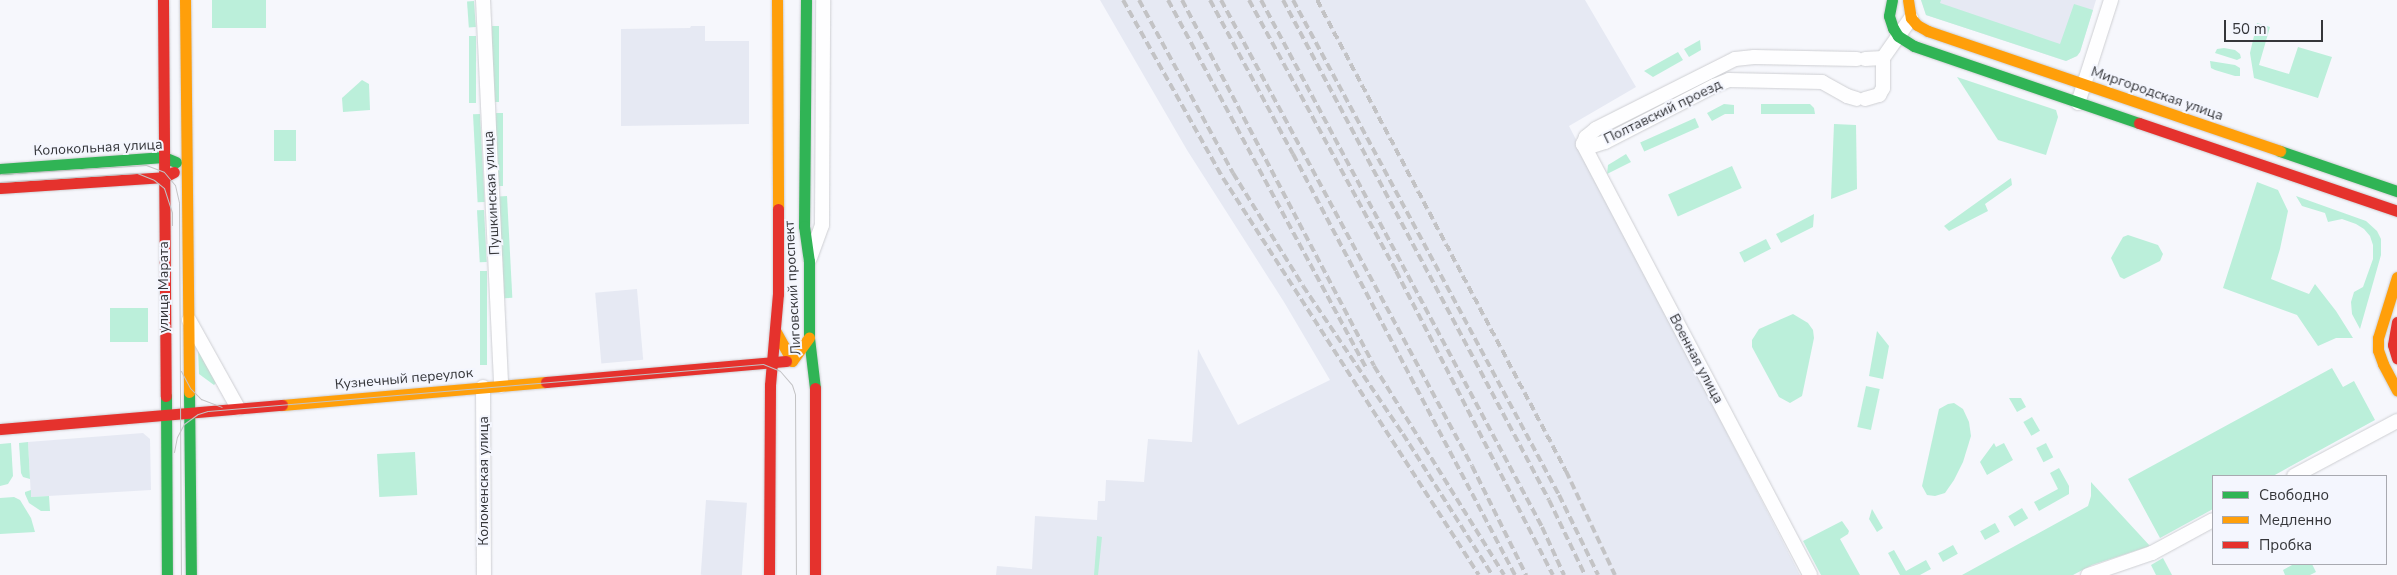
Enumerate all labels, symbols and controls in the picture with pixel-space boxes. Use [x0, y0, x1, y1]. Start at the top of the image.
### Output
scale bar [2227, 10, 2326, 42]
text: 50 m [2232, 19, 2267, 39]
street label: Миргородская улица [2089, 63, 2225, 125]
street label: Полтавский проезд [1601, 76, 1725, 148]
street label: Пушкинская улица [480, 130, 504, 256]
street label: Колокольная улица [33, 136, 163, 160]
street label: Лиговский проспект [781, 220, 805, 356]
street label: улица Марата [156, 241, 172, 333]
street label: Военная улица [1665, 311, 1727, 407]
street label: Кузнечный переулок [334, 365, 474, 393]
street label: Коломенская улица [476, 416, 492, 546]
legend [2212, 475, 2387, 565]
text: Свободно [2259, 485, 2329, 505]
text: Медленно [2259, 510, 2332, 530]
text: Пробка [2259, 535, 2312, 555]

